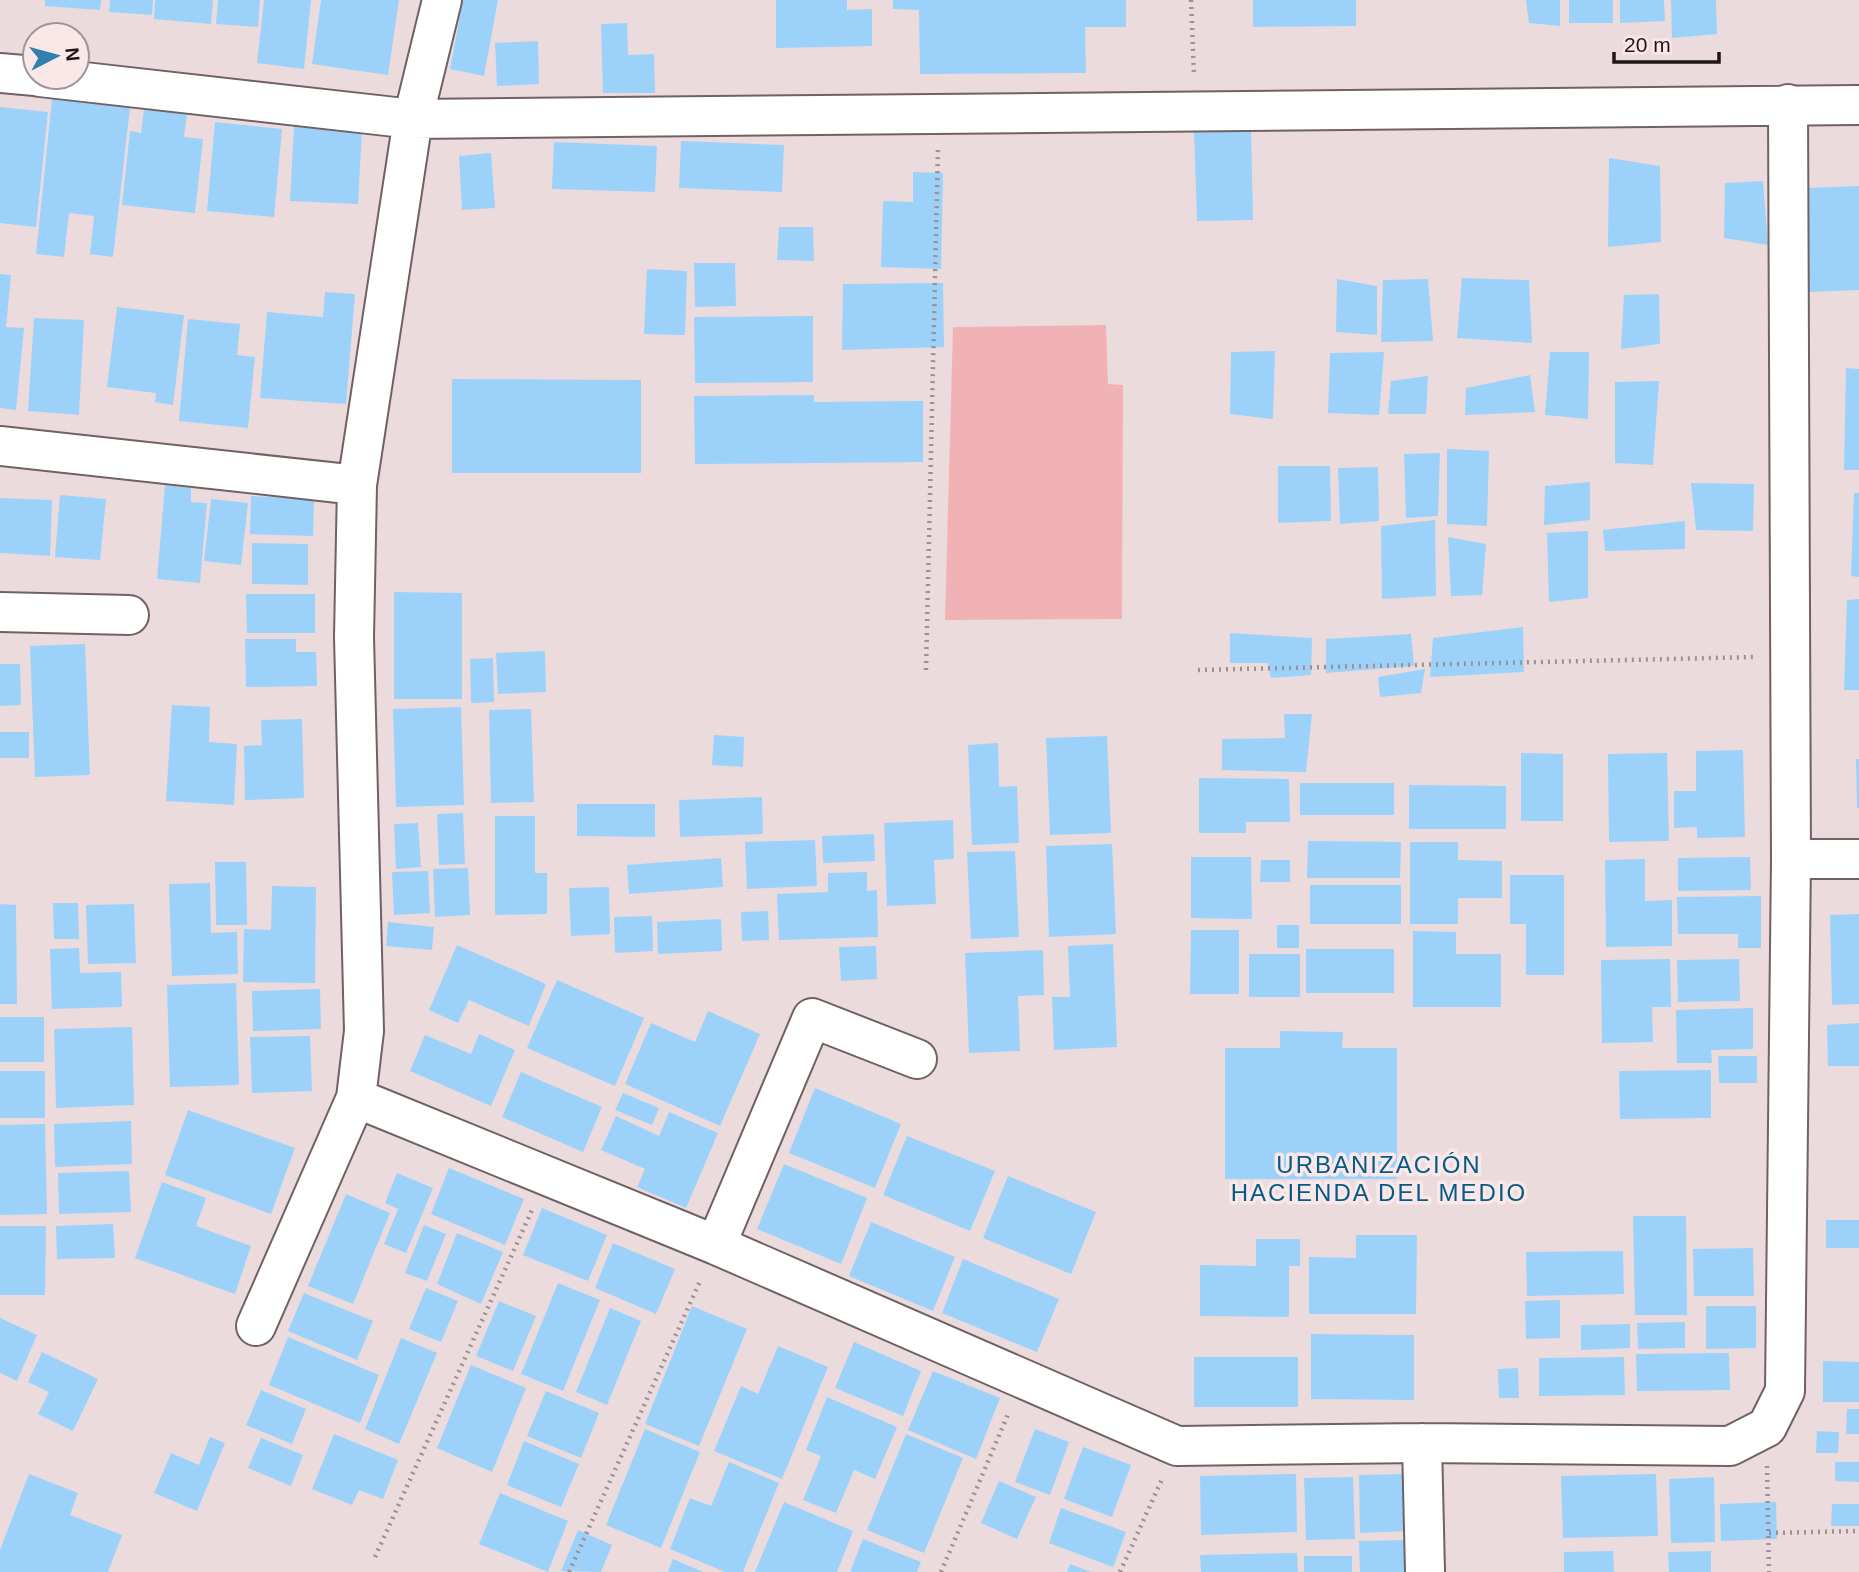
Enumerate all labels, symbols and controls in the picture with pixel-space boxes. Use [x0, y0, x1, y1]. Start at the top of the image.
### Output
north arrow [21, 21, 91, 91]
scale bar [1614, 21, 1719, 65]
text: 20 m [1624, 33, 1671, 56]
text: N [61, 46, 84, 62]
district label: URBANIZACIÓN HACIENDA DEL MEDIO [1231, 1151, 1527, 1206]

